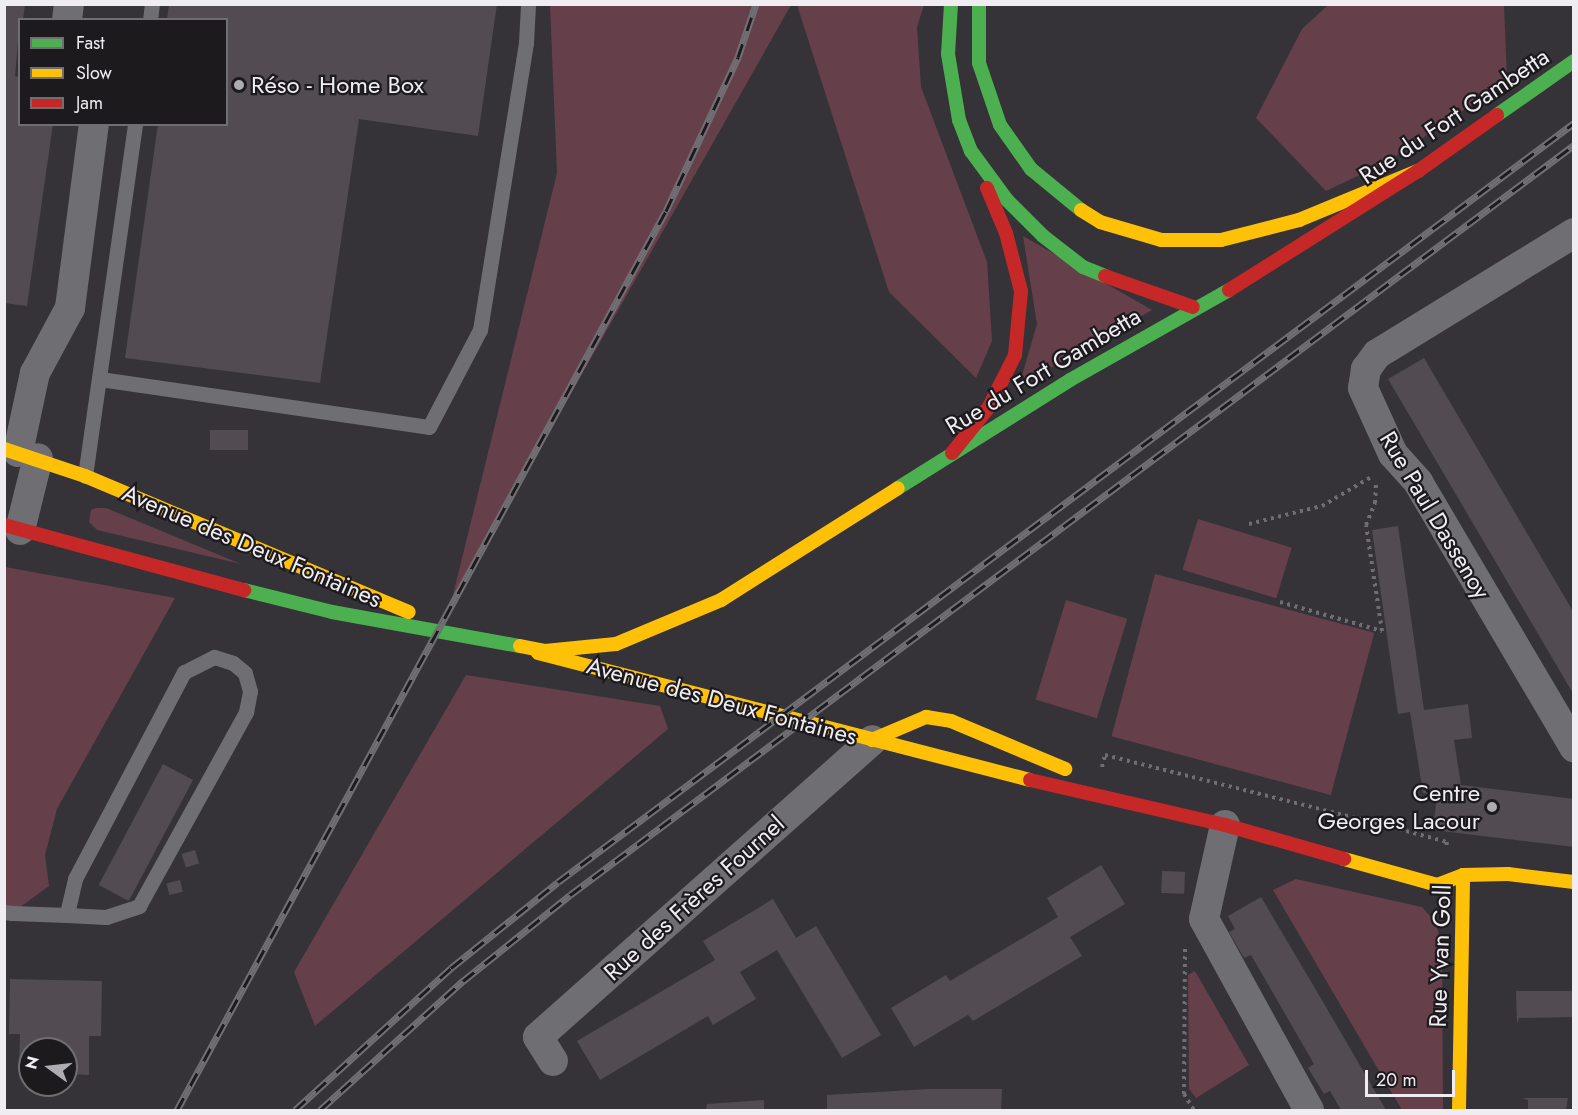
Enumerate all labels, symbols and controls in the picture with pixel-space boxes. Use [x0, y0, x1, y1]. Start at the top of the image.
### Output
legend [18, 18, 228, 126]
text: Fast [76, 30, 105, 56]
street label: Rue du Fort Gambetta [1354, 42, 1554, 190]
text: Slow [76, 60, 112, 86]
place label: Réso - Home Box [251, 71, 424, 99]
marker: Réso - Home Box [232, 78, 246, 92]
text: Jam [76, 90, 103, 116]
street label: Rue du Fort Gambetta [940, 301, 1146, 441]
street label: Rue Paul Dassenoy [1374, 426, 1496, 604]
street label: Avenue des Deux Fontaines [118, 478, 386, 614]
street label: Avenue des Deux Fontaines [584, 651, 860, 751]
place label: Centre Georges Lacour [1317, 779, 1480, 835]
marker: Centre Georges Lacour [1485, 800, 1499, 814]
street label: Rue des Frères Fournel [598, 809, 790, 987]
street label: Rue Yvan Goll [1423, 884, 1457, 1028]
north arrow [18, 1037, 78, 1097]
text: N [19, 1054, 45, 1072]
scale bar [1368, 1058, 1458, 1096]
text: 20 m [1376, 1067, 1416, 1093]

